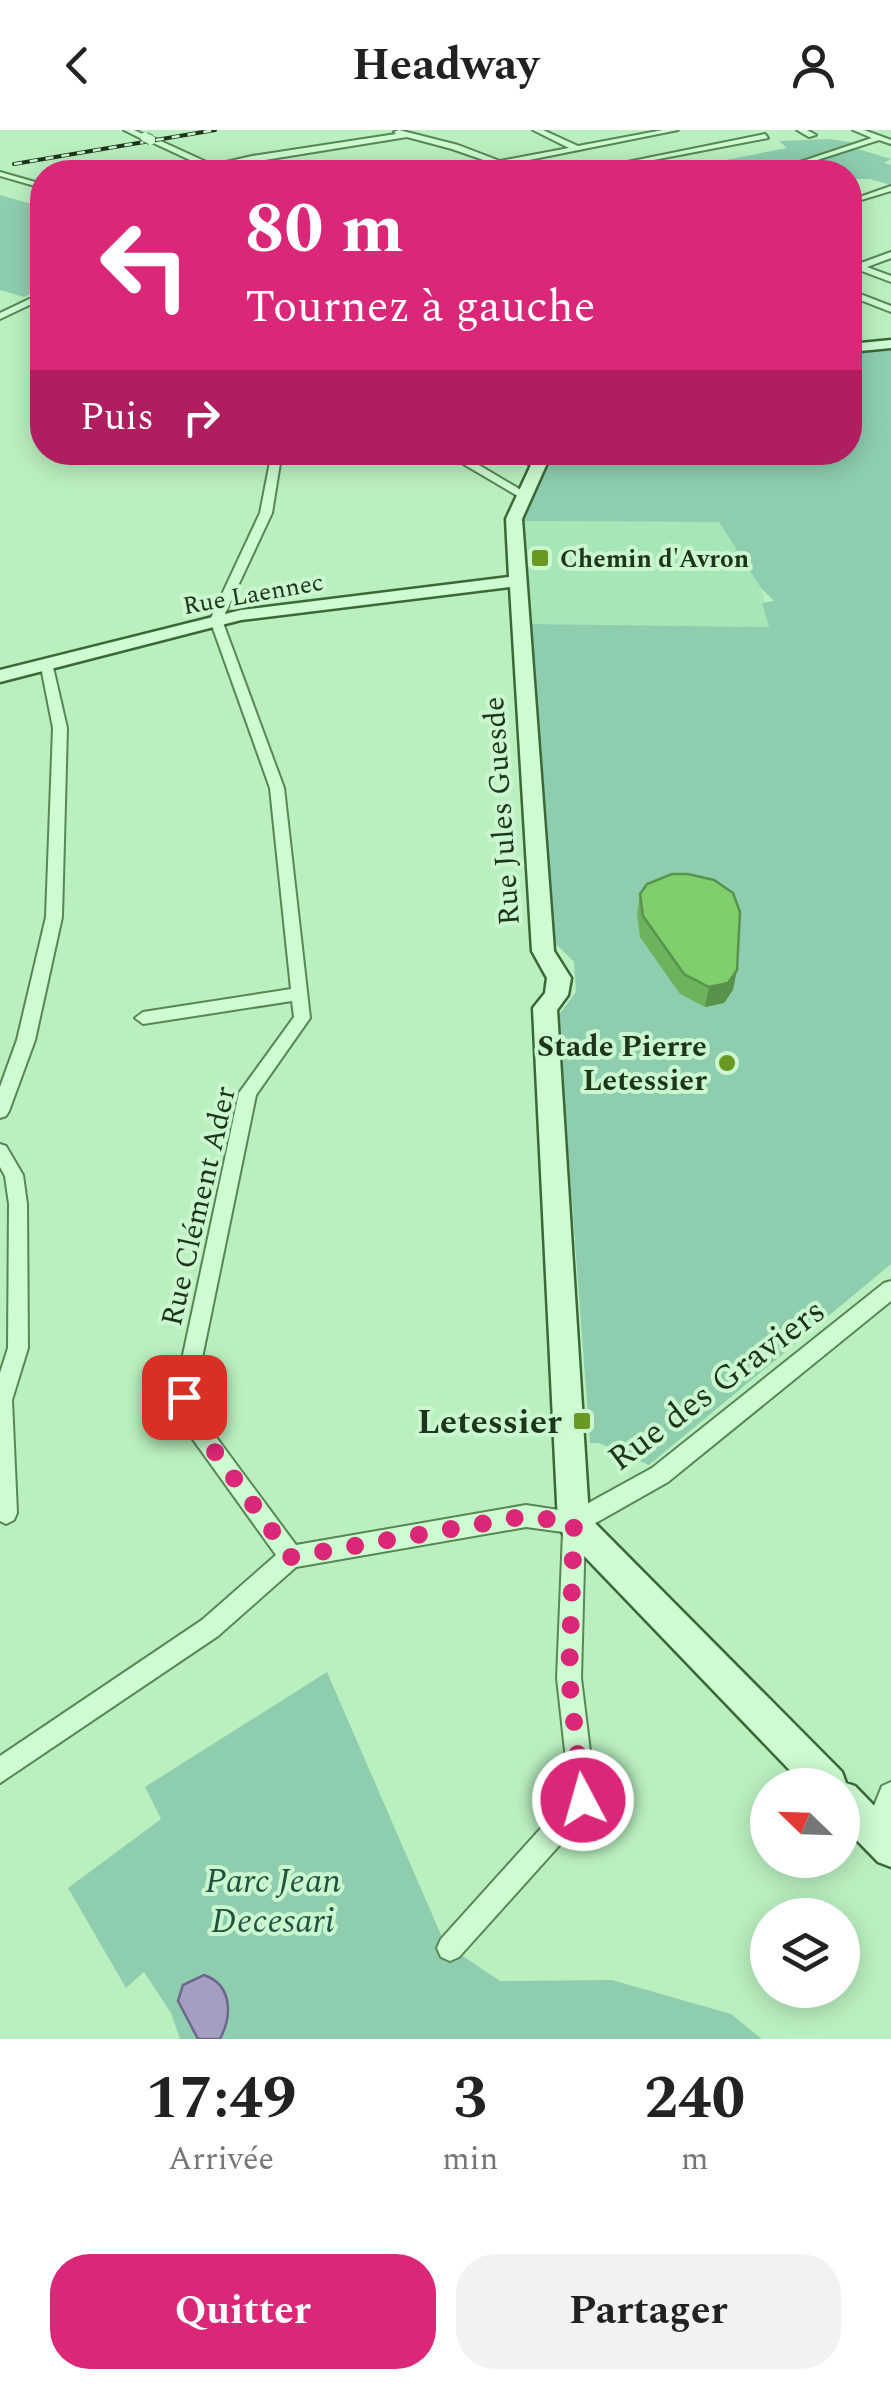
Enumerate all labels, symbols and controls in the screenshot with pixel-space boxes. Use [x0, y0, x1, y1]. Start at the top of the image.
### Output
text: Headway [352, 31, 539, 100]
icon: back [50, 38, 105, 93]
icon: person [786, 38, 841, 93]
text: 80 m [245, 177, 404, 283]
icon: left [80, 200, 210, 330]
text: Tournez à gauche [245, 273, 596, 342]
text: Puis [80, 389, 154, 447]
icon: right [174, 390, 229, 445]
place label: Chemin d'Avron [560, 541, 749, 579]
marker: Chemin d'Avron [529, 547, 551, 569]
street label: Rue Laennec [180, 564, 327, 626]
street label: Rue Jules Guesde [471, 695, 533, 927]
place label: Stade Pierre Letessier [537, 1024, 707, 1104]
marker: Stade Pierre Letessier [716, 1052, 738, 1074]
street label: Rue Clément Ader [149, 1082, 249, 1331]
street label: Rue des Graviers [597, 1286, 837, 1485]
pin [142, 1355, 227, 1440]
icon: arrive [157, 1370, 212, 1425]
place label: Letessier [417, 1396, 562, 1449]
marker: Letessier [571, 1410, 593, 1432]
position arrow [531, 1748, 635, 1852]
north arrow [750, 1768, 860, 1878]
map controls [750, 1768, 860, 2008]
park label: Parc Jean Decesari [205, 1855, 341, 1948]
button: layers [750, 1898, 860, 2008]
text: 17:49 [146, 2053, 297, 2145]
text: 3 [454, 2053, 487, 2145]
text: 240 [644, 2053, 745, 2145]
text: Arrivée [168, 2135, 274, 2184]
text: min [442, 2135, 498, 2184]
text: m [681, 2135, 708, 2184]
button: Quitter [50, 2254, 436, 2369]
button: Partager [456, 2254, 841, 2369]

